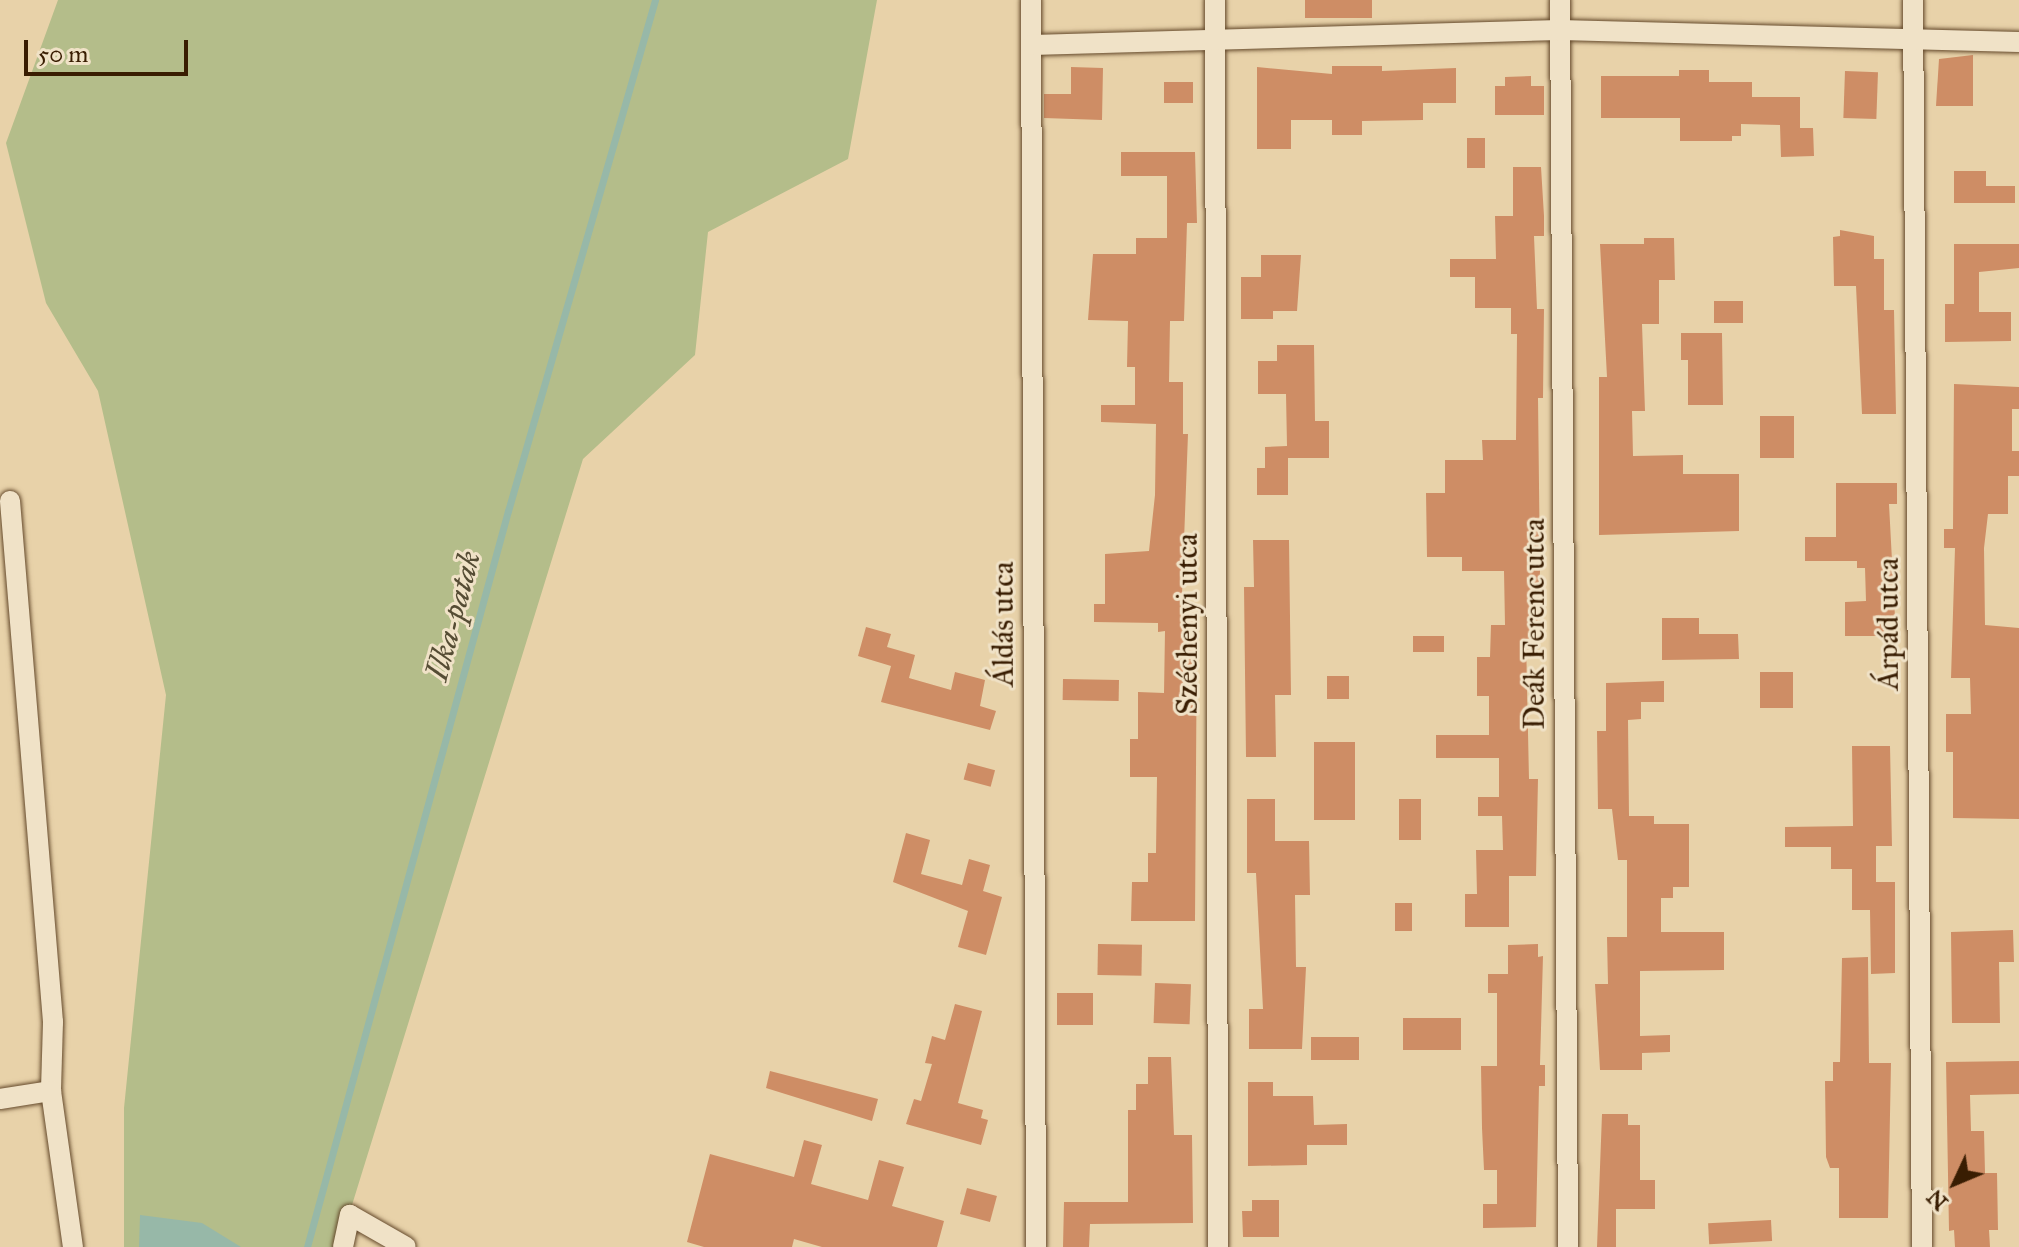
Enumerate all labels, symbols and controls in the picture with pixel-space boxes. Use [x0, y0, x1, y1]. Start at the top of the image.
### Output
scale bar [28, 24, 192, 74]
text: 50 m [38, 39, 88, 69]
street label: Deák Ferenc utca [1516, 518, 1552, 730]
street label: Széchenyi utca [1169, 533, 1205, 715]
water label: Ilka-patak [418, 547, 490, 685]
street label: Árpád utca [1870, 558, 1906, 690]
street label: Áldás utca [985, 561, 1021, 687]
north arrow [1915, 1143, 1995, 1223]
text: N [1921, 1184, 1954, 1216]

